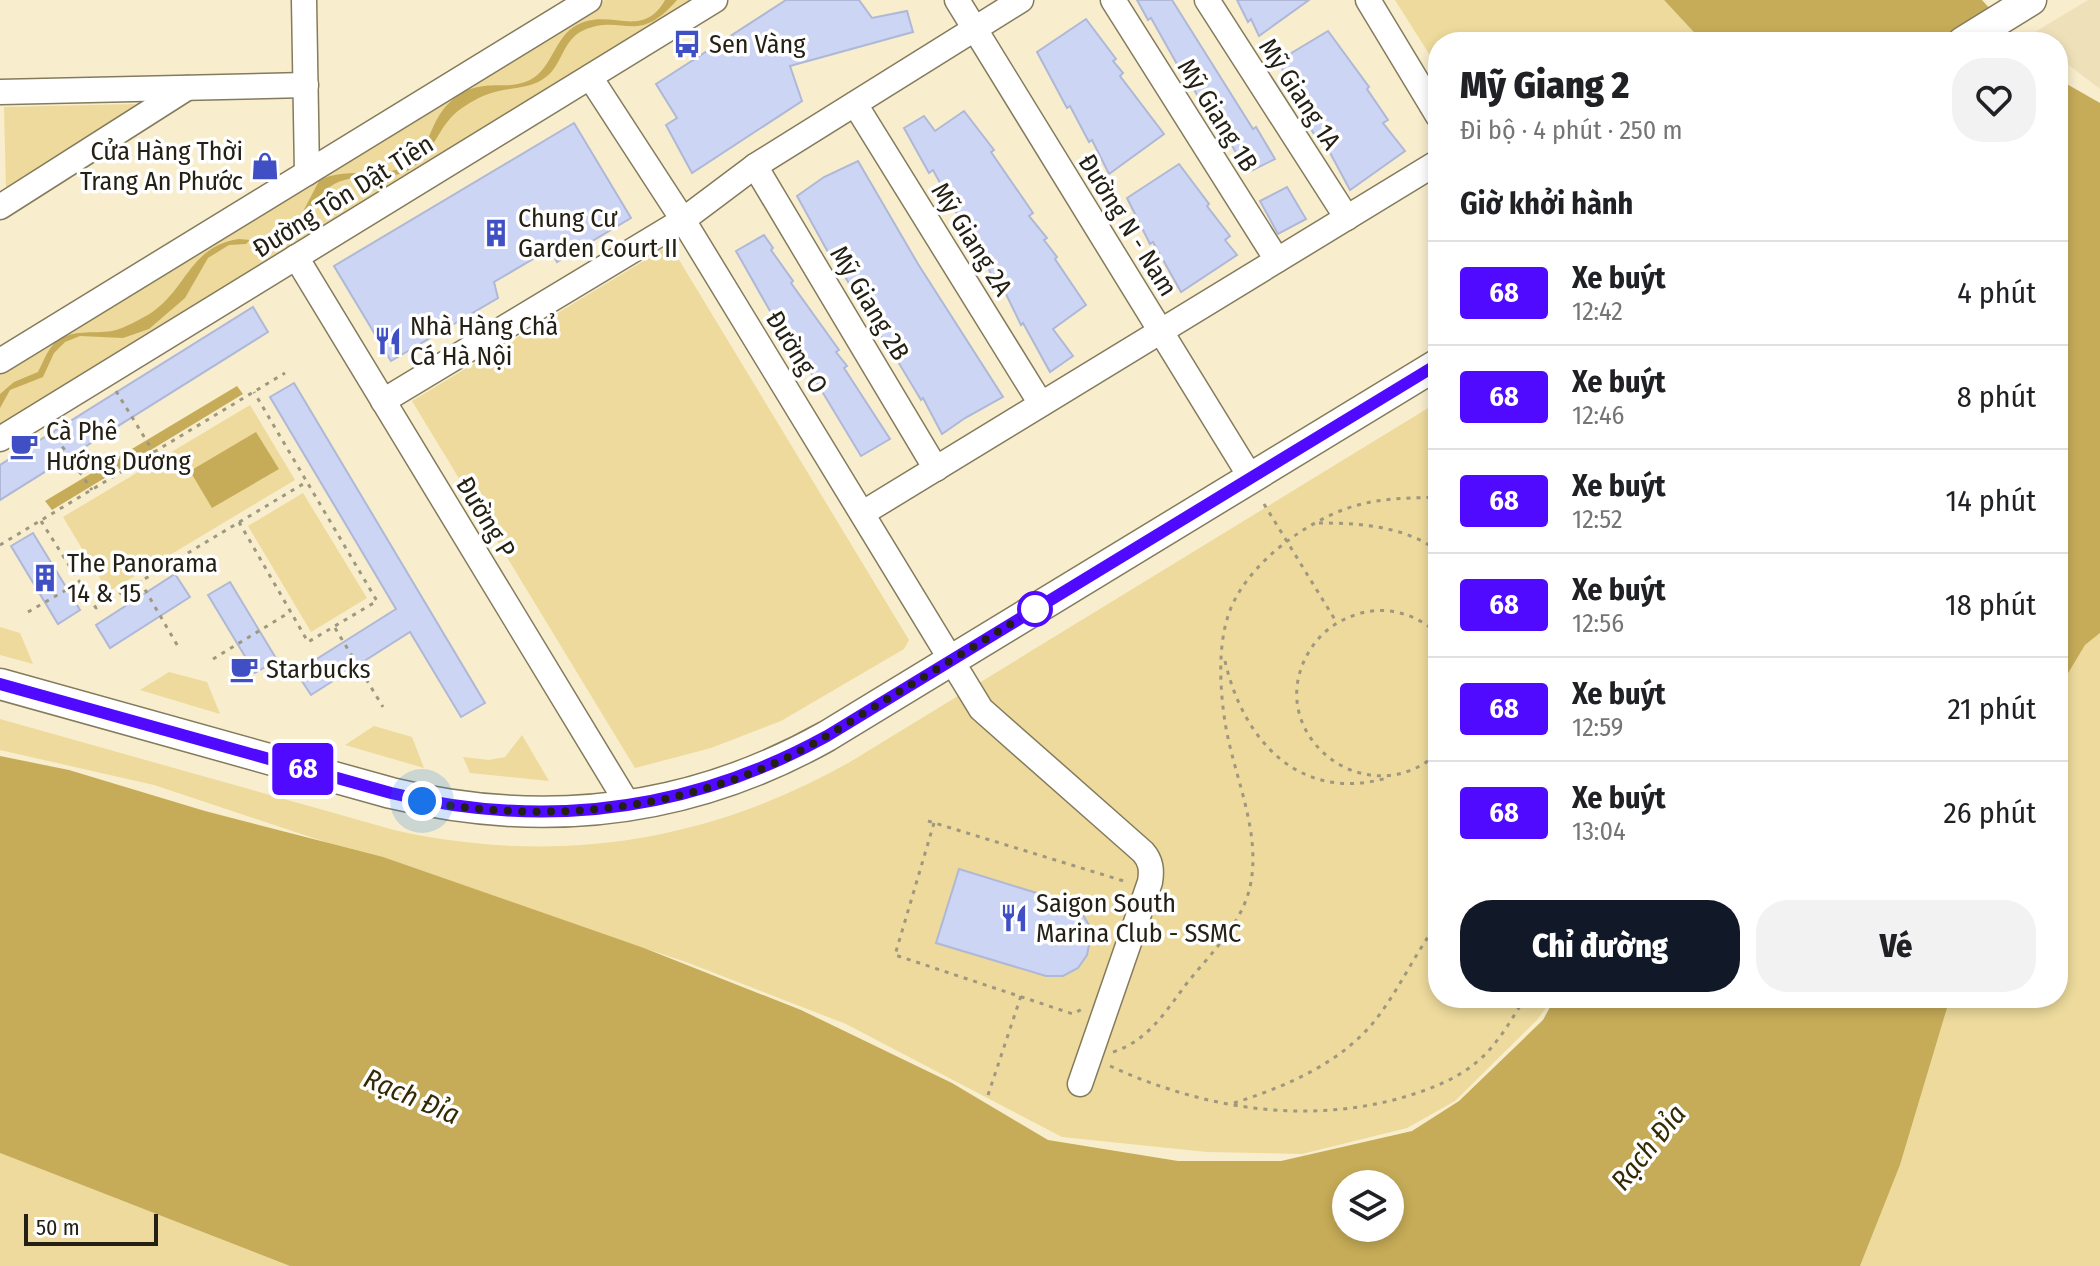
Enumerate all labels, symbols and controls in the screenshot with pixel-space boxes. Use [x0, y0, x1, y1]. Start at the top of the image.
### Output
bus stop icon: Sen Vàng [672, 29, 702, 59]
place label: Sen Vàng [709, 29, 806, 60]
street label: Mỹ Giang 1A [1252, 33, 1347, 156]
street label: Mỹ Giang 1B [1171, 53, 1264, 177]
button: heart [1952, 58, 2036, 142]
text: Mỹ Giang 2 [1460, 62, 1629, 108]
text: Đi bộ · 4 phút · 250 m [1460, 115, 1682, 146]
street label: Đường Tôn Dật Tiên [247, 128, 439, 264]
place label: Cửa Hàng Thời Trang An Phước [80, 136, 243, 197]
street label: Đường N - Nam [1072, 149, 1184, 302]
shop icon: Cửa Hàng Thời Trang An Phước [250, 151, 280, 181]
street label: Mỹ Giang 2A [925, 177, 1019, 302]
text: Giờ khởi hành [1460, 186, 1633, 222]
place label: Chung Cư Garden Court II [518, 203, 678, 264]
building icon: Chung Cư Garden Court II [481, 218, 511, 248]
street label: Mỹ Giang 2B [823, 240, 916, 366]
text: Xe buýt [1572, 260, 1666, 296]
text: 4 phút [1957, 275, 2036, 311]
text: 68 [1489, 276, 1519, 309]
text: 12:42 [1572, 296, 1623, 327]
street label: Đường O [759, 305, 834, 399]
place label: Nhà Hàng Chả Cá Hà Nội [410, 311, 558, 372]
restaurant icon: Nhà Hàng Chả Cá Hà Nội [373, 326, 403, 356]
text: Xe buýt [1572, 364, 1666, 400]
text: 8 phút [1957, 379, 2036, 415]
text: 68 [1489, 380, 1519, 413]
text: 12:46 [1572, 400, 1624, 431]
place label: Cà Phê Hướng Dương [46, 416, 191, 477]
cafe icon: Cà Phê Hướng Dương [9, 431, 39, 461]
text: Xe buýt [1572, 468, 1666, 504]
street label: Đường P [449, 471, 522, 563]
text: 14 phút [1945, 483, 2036, 519]
text: 68 [1489, 484, 1519, 517]
text: 12:52 [1572, 504, 1622, 535]
place label: The Panorama 14 & 15 [67, 548, 218, 609]
building icon: The Panorama 14 & 15 [30, 563, 60, 593]
text: Xe buýt [1572, 572, 1666, 608]
text: 18 phút [1945, 587, 2036, 623]
text: 68 [1489, 588, 1519, 621]
unlabelled marker [1018, 592, 1052, 626]
text: 12:56 [1572, 608, 1624, 639]
cafe icon: Starbucks [229, 654, 259, 684]
place label: Starbucks [266, 654, 371, 685]
text: Xe buýt [1572, 676, 1666, 712]
text: 21 phút [1947, 691, 2036, 727]
text: 68 [1489, 692, 1519, 725]
text: 12:59 [1572, 712, 1623, 743]
line badge: 68 [267, 743, 339, 795]
text: 68 [288, 752, 318, 785]
text: Xe buýt [1572, 780, 1666, 816]
your location [402, 781, 442, 821]
text: 26 phút [1944, 795, 2036, 831]
text: 68 [1489, 796, 1519, 829]
text: 13:04 [1572, 816, 1626, 847]
place label: Saigon South Marina Club - SSMC [1036, 888, 1241, 949]
button: Chỉ đường [1460, 900, 1740, 992]
button: Vé [1756, 900, 2036, 992]
restaurant icon: Saigon South Marina Club - SSMC [999, 903, 1029, 933]
water label: Rạch Đỉa [359, 1062, 465, 1131]
water label: Rạch Đỉa [1604, 1098, 1693, 1197]
map controls [1332, 1170, 1404, 1242]
button: layers [1332, 1170, 1404, 1242]
scale bar [24, 1210, 158, 1246]
text: 50 m [36, 1214, 80, 1241]

